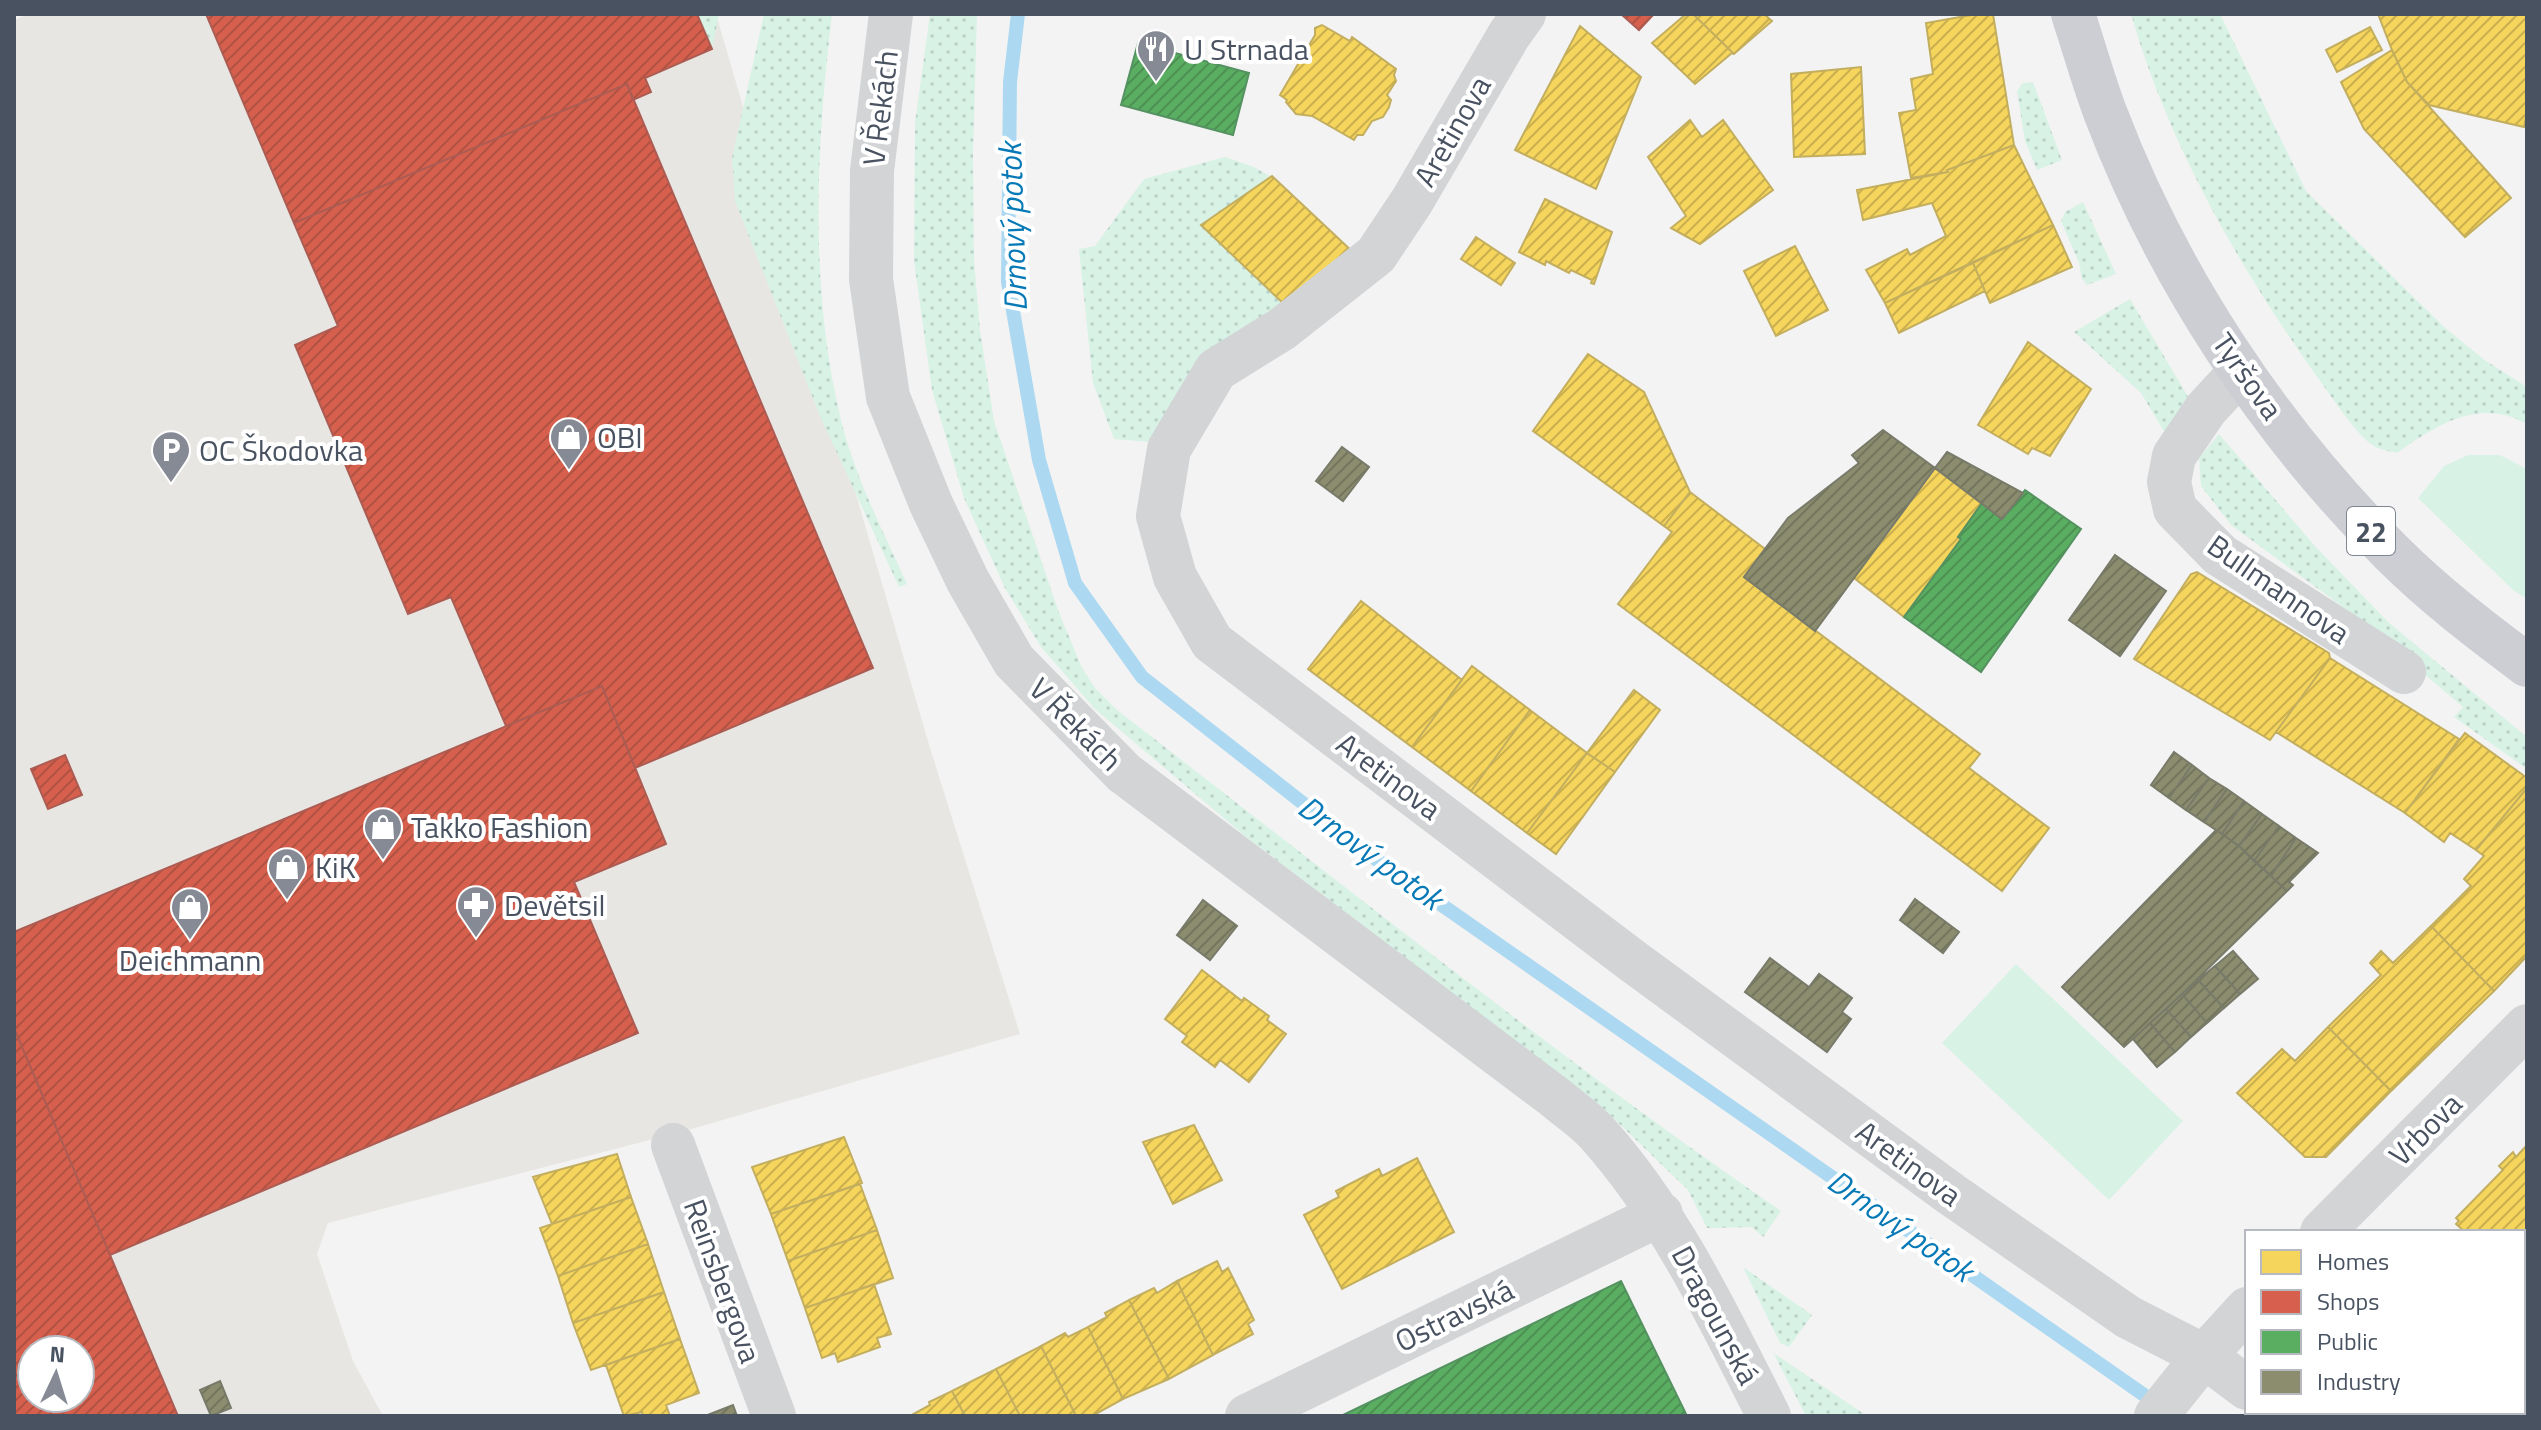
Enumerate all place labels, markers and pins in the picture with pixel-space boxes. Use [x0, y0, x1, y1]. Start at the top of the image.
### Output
place label: U Strnada [1184, 26, 1309, 72]
restaurant icon: U Strnada [1135, 28, 1177, 83]
place label: OBI [597, 414, 643, 460]
shop icon: OBI [548, 416, 590, 471]
place label: OC Škodovka [199, 427, 363, 473]
parking icon: OC Škodovka [150, 429, 192, 484]
place label: Takko Fashion [411, 804, 588, 850]
shop icon: Takko Fashion [362, 806, 404, 861]
place label: KiK [315, 844, 356, 890]
shop icon: KiK [266, 846, 308, 901]
place label: Devětsil [504, 882, 605, 928]
pharmacy icon: Devětsil [455, 884, 497, 939]
shop icon: Deichmann [169, 886, 211, 941]
place label: Deichmann [119, 937, 261, 983]

